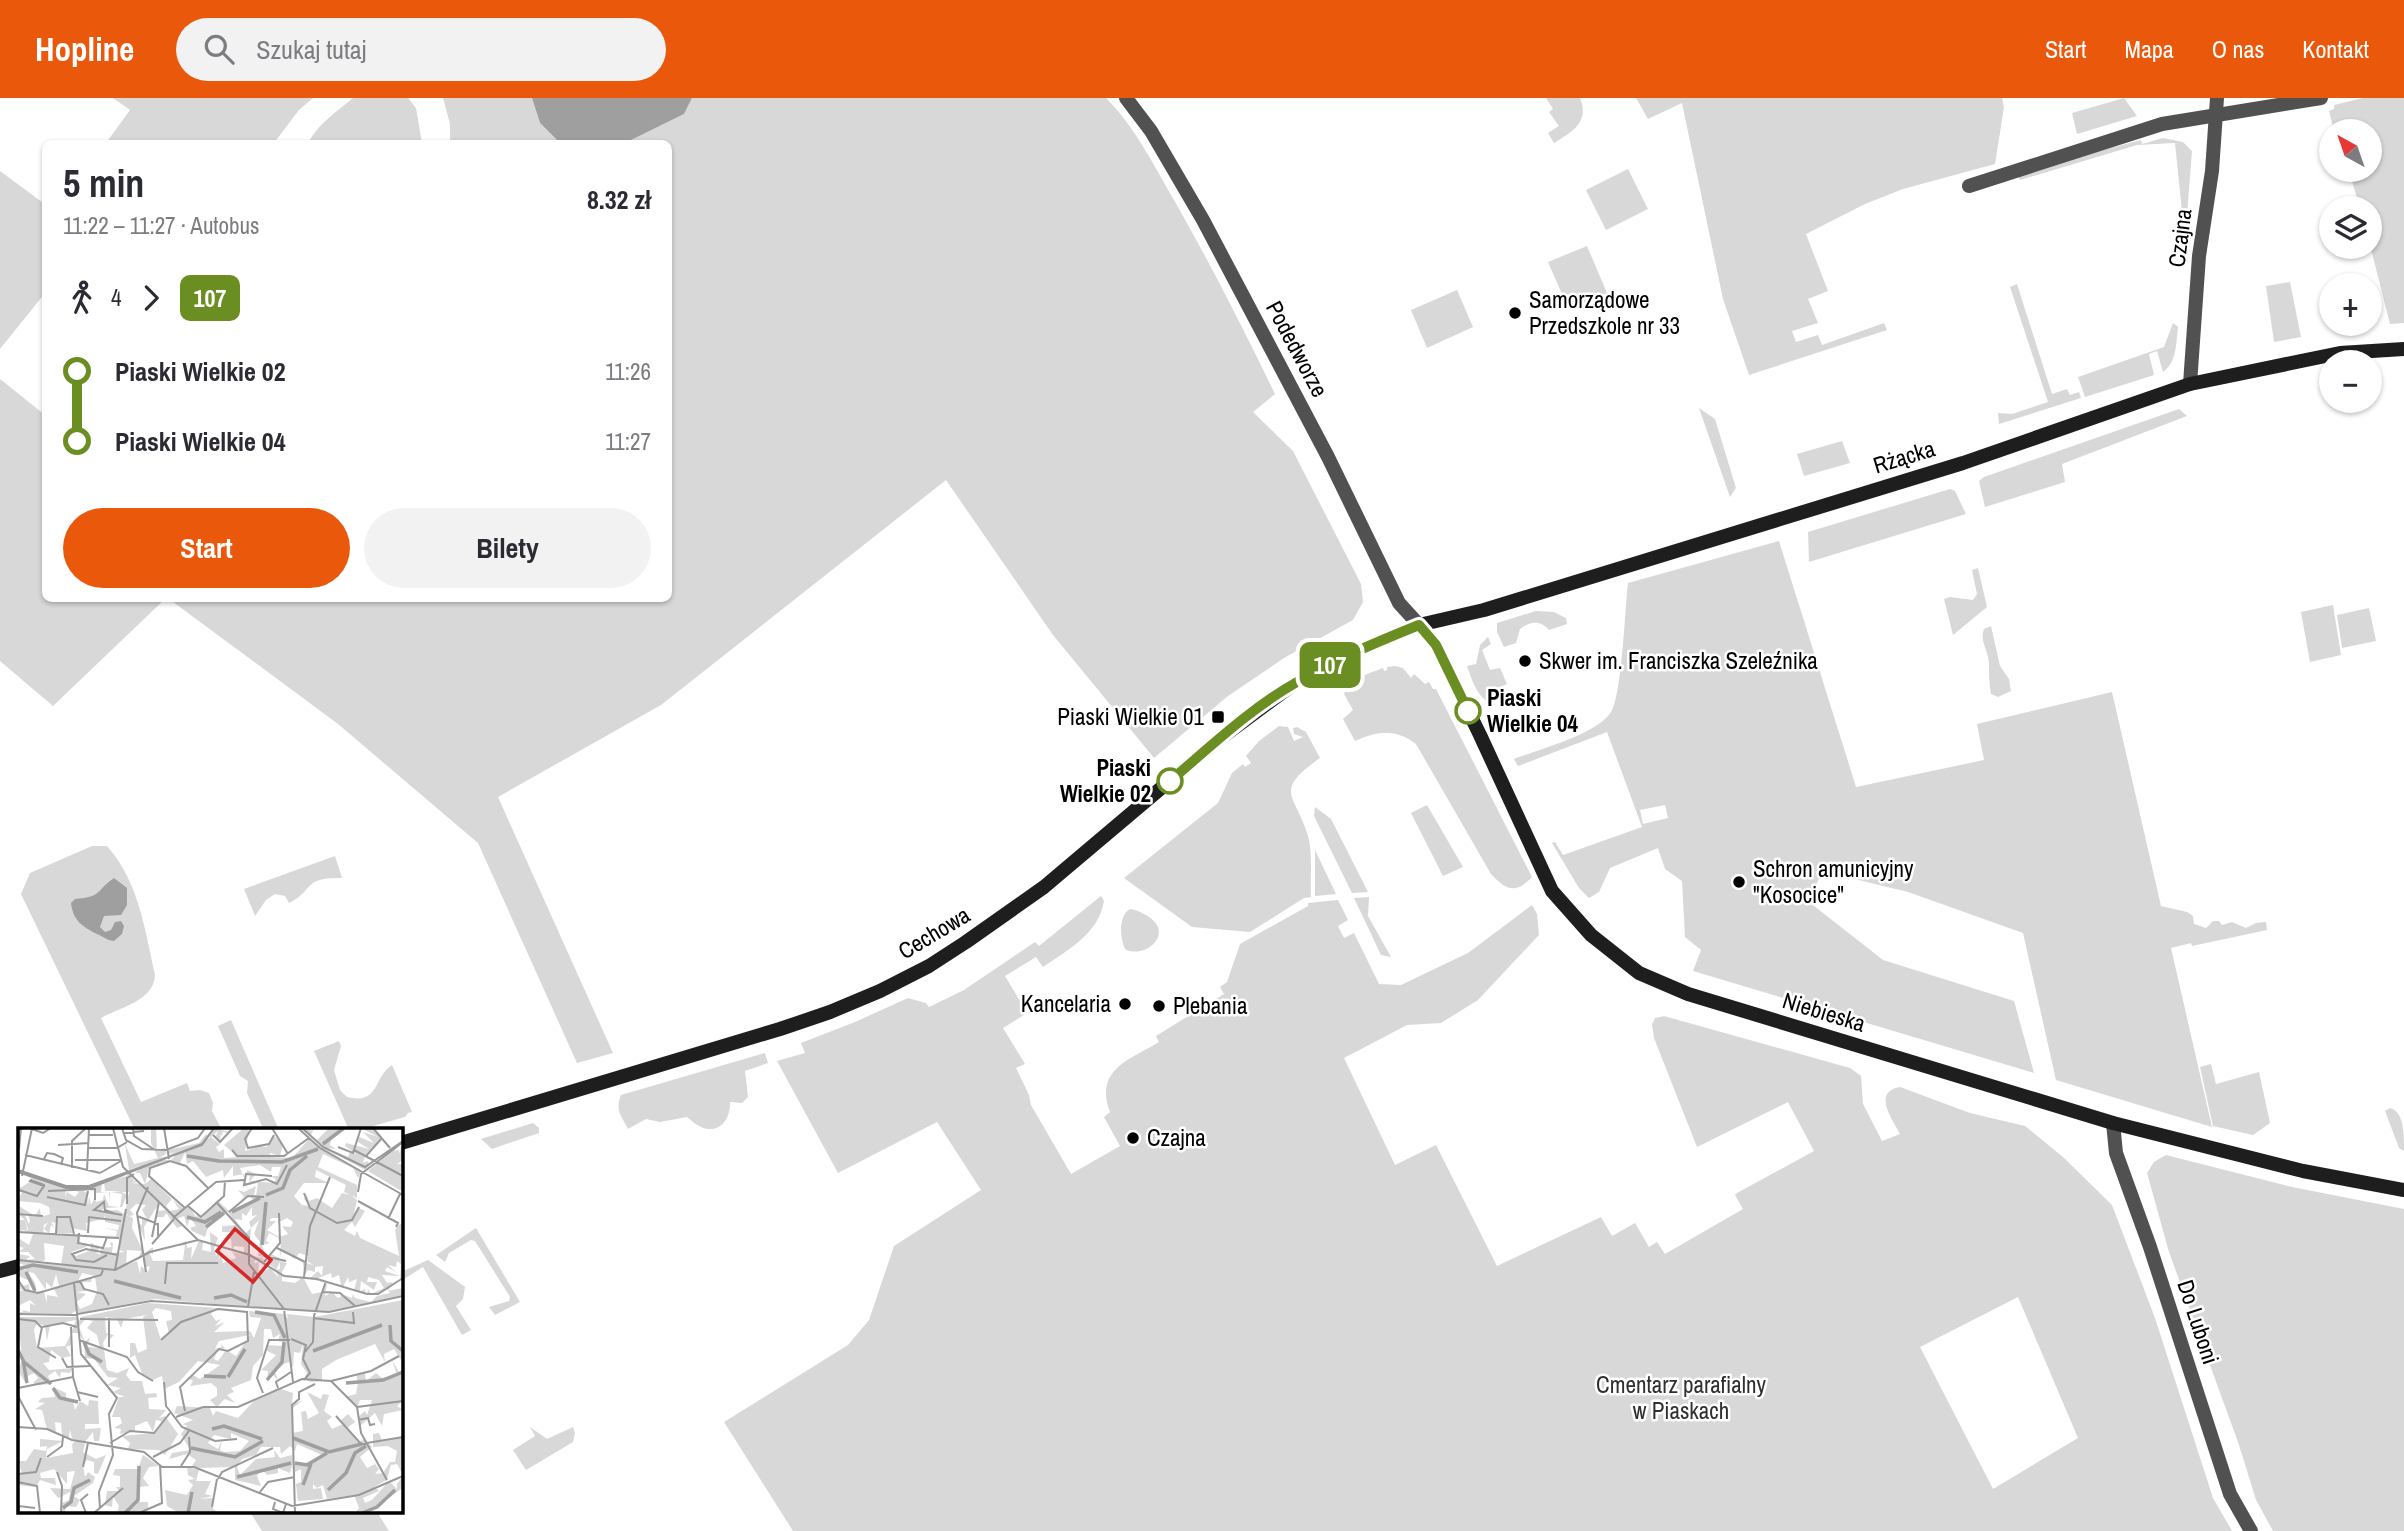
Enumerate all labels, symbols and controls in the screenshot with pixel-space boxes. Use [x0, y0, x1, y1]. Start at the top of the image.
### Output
search box [176, 18, 666, 81]
text: Hopline [35, 27, 134, 71]
icon: search [200, 30, 238, 68]
text: Szukaj tutaj [256, 32, 366, 67]
text: Start [2045, 33, 2087, 65]
text: Mapa [2125, 33, 2174, 65]
text: O nas [2212, 33, 2264, 65]
text: Kontakt [2302, 33, 2369, 65]
north arrow [2319, 119, 2382, 182]
map controls [2319, 119, 2382, 413]
text: 5 min [63, 158, 144, 209]
text: 8.32 zł [587, 182, 651, 217]
button: layers [2319, 196, 2382, 259]
street label: Czajna [2161, 206, 2199, 269]
text: 11:22 – 11:27 · Autobus [63, 210, 260, 241]
button: + [2319, 273, 2382, 336]
icon: walk [63, 279, 101, 317]
icon: forward [132, 279, 170, 317]
text: 4 [111, 282, 122, 313]
text: 107 [194, 282, 226, 314]
place label: Samorządowe Przedszkole nr 33 [1529, 284, 1680, 341]
street label: Podedworze [1259, 295, 1336, 402]
marker: Samorządowe Przedszkole nr 33 [1507, 305, 1523, 321]
button: − [2319, 350, 2382, 413]
text: Piaski Wielkie 02 [115, 354, 286, 389]
text: 11:26 [605, 356, 651, 387]
text: Piaski Wielkie 04 [115, 424, 286, 459]
text: 11:27 [605, 426, 651, 457]
street label: Rżącka [1869, 432, 1939, 481]
button: Start [63, 508, 350, 588]
button: Bilety [364, 508, 651, 588]
line badge: 107 [1290, 642, 1370, 688]
place label: Skwer im. Franciszka Szeleźnika [1539, 645, 1818, 676]
text: 107 [1314, 649, 1346, 681]
marker: Skwer im. Franciszka Szeleźnika [1517, 653, 1533, 669]
place label: Piaski Wielkie 04 [1487, 682, 1579, 739]
marker: Piaski Wielkie 04 [1455, 698, 1481, 724]
place label: Piaski Wielkie 01 [1057, 701, 1205, 732]
marker: Piaski Wielkie 01 [1210, 709, 1226, 725]
place label: Piaski Wielkie 02 [1060, 752, 1151, 809]
marker: Piaski Wielkie 02 [1157, 768, 1183, 794]
place label: Schron amunicyjny "Kosocice" [1753, 853, 1914, 910]
marker: Schron amunicyjny "Kosocice" [1731, 874, 1747, 890]
street label: Cechowa [892, 899, 976, 966]
street label: Niebieska [1779, 984, 1870, 1039]
place label: Kancelaria [1021, 988, 1112, 1019]
place label: Plebania [1173, 990, 1248, 1021]
marker: Kancelaria [1117, 996, 1133, 1012]
marker: Plebania [1151, 998, 1167, 1014]
place label: Czajna [1147, 1122, 1206, 1153]
inset map [18, 1128, 402, 1514]
marker: Czajna [1125, 1130, 1141, 1146]
street label: Do Luboni [2170, 1276, 2227, 1368]
park label: Cmentarz parafialny w Piaskach [1596, 1369, 1766, 1426]

